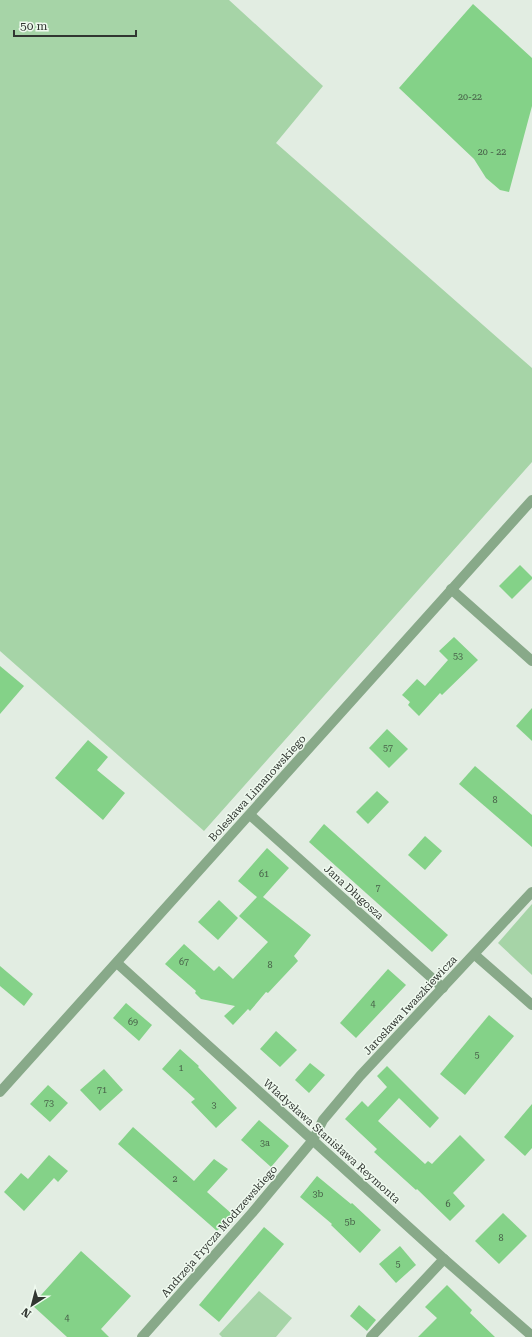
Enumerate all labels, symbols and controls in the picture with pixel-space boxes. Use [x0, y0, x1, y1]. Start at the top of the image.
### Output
scale bar [14, 12, 136, 38]
text: 50 m [20, 19, 47, 33]
house number: 20-22 [458, 92, 482, 102]
house number: 20 - 22 [478, 147, 506, 157]
house number: 53 [453, 651, 463, 661]
street label: Bolesława Limanowskiego [206, 732, 309, 844]
house number: 57 [383, 743, 393, 753]
house number: 8 [492, 795, 498, 805]
street label: Jana Długosza [321, 862, 386, 923]
house number: 61 [259, 869, 269, 879]
house number: 7 [375, 883, 381, 893]
street label: Jarosława Iwaszkiewicza [361, 953, 460, 1058]
house number: 67 [179, 957, 189, 967]
house number: 8 [267, 960, 273, 970]
house number: 4 [370, 999, 376, 1009]
house number: 69 [128, 1017, 138, 1027]
house number: 5 [474, 1050, 480, 1060]
house number: 1 [178, 1063, 184, 1073]
street label: Władysława Stanisława Reymonta [261, 1076, 403, 1206]
house number: 71 [97, 1085, 107, 1095]
house number: 73 [44, 1098, 54, 1108]
house number: 3 [211, 1100, 217, 1110]
house number: 3a [260, 1138, 270, 1148]
street label: Andrzeja Frycza Modrzewskiego [159, 1163, 280, 1300]
house number: 2 [172, 1174, 178, 1184]
house number: 3b [313, 1189, 324, 1199]
house number: 6 [445, 1199, 451, 1209]
house number: 5b [345, 1217, 356, 1227]
house number: 8 [498, 1233, 504, 1243]
house number: 5 [395, 1259, 401, 1269]
north arrow [12, 1285, 52, 1325]
text: N [19, 1305, 34, 1320]
house number: 4 [64, 1313, 70, 1323]

